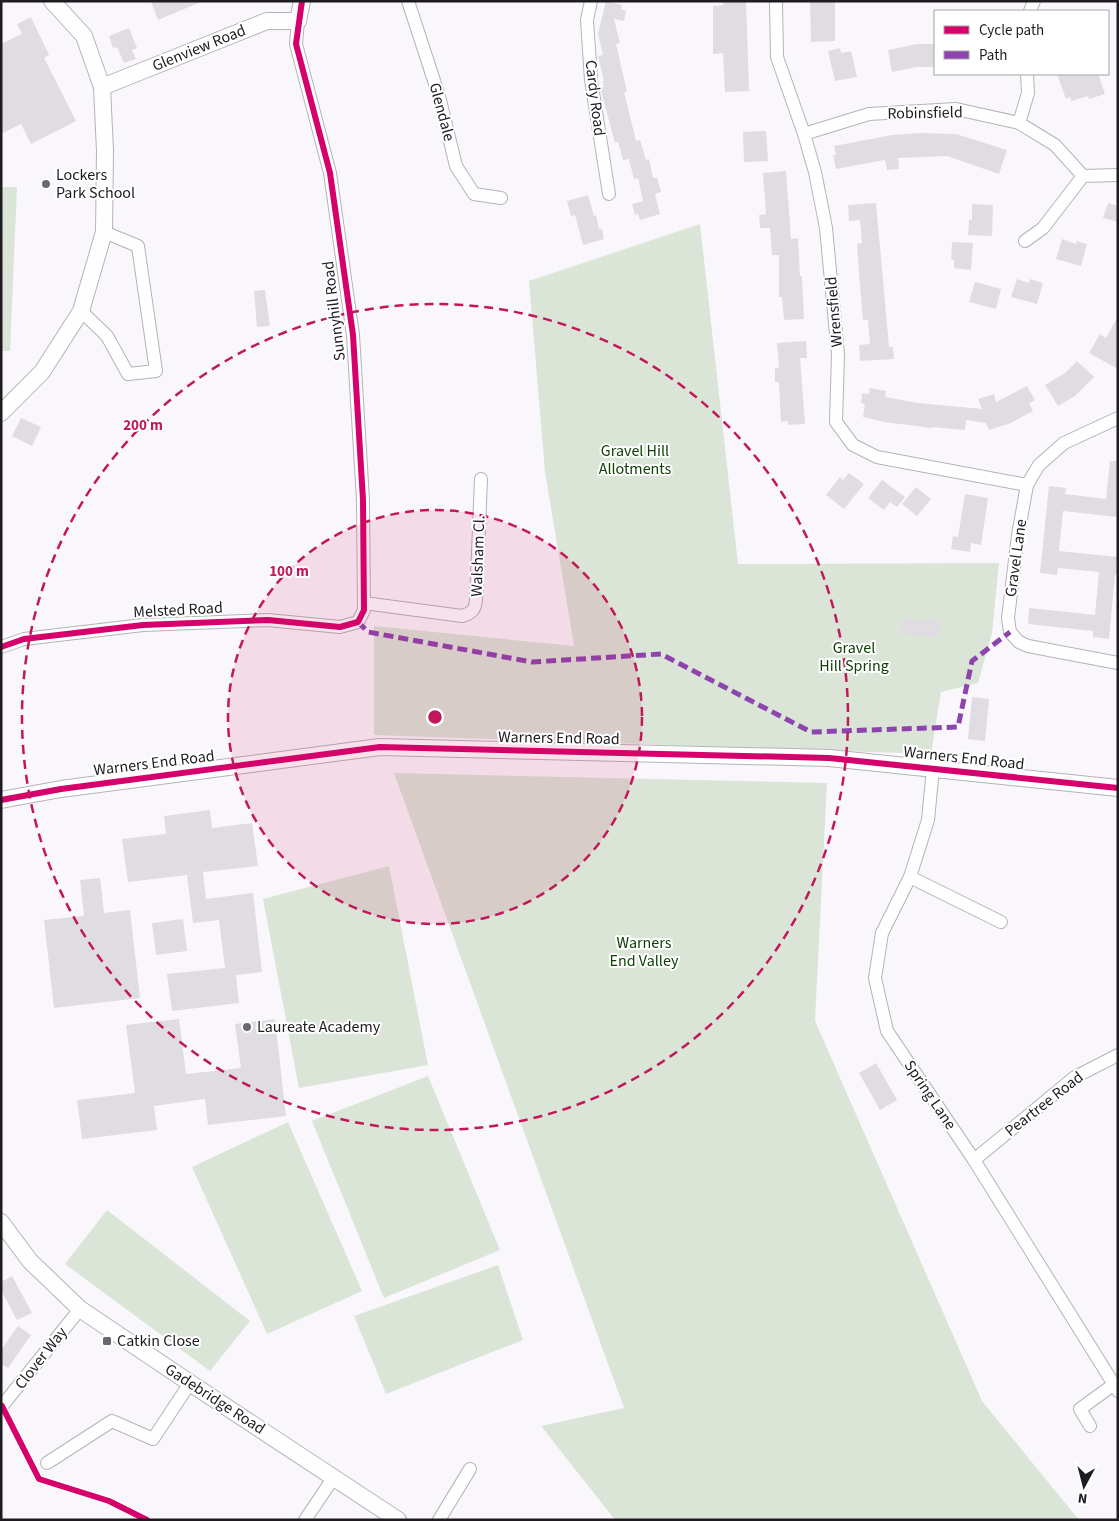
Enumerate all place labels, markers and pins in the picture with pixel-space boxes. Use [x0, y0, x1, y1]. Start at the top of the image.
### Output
place label: Lockers Park School [56, 164, 135, 204]
marker: Lockers Park School [40, 178, 52, 190]
centre of rings [426, 708, 444, 726]
place label: Laureate Academy [257, 1016, 381, 1038]
marker: Laureate Academy [241, 1021, 253, 1033]
place label: Catkin Close [117, 1330, 200, 1352]
marker: Catkin Close [101, 1335, 113, 1347]

